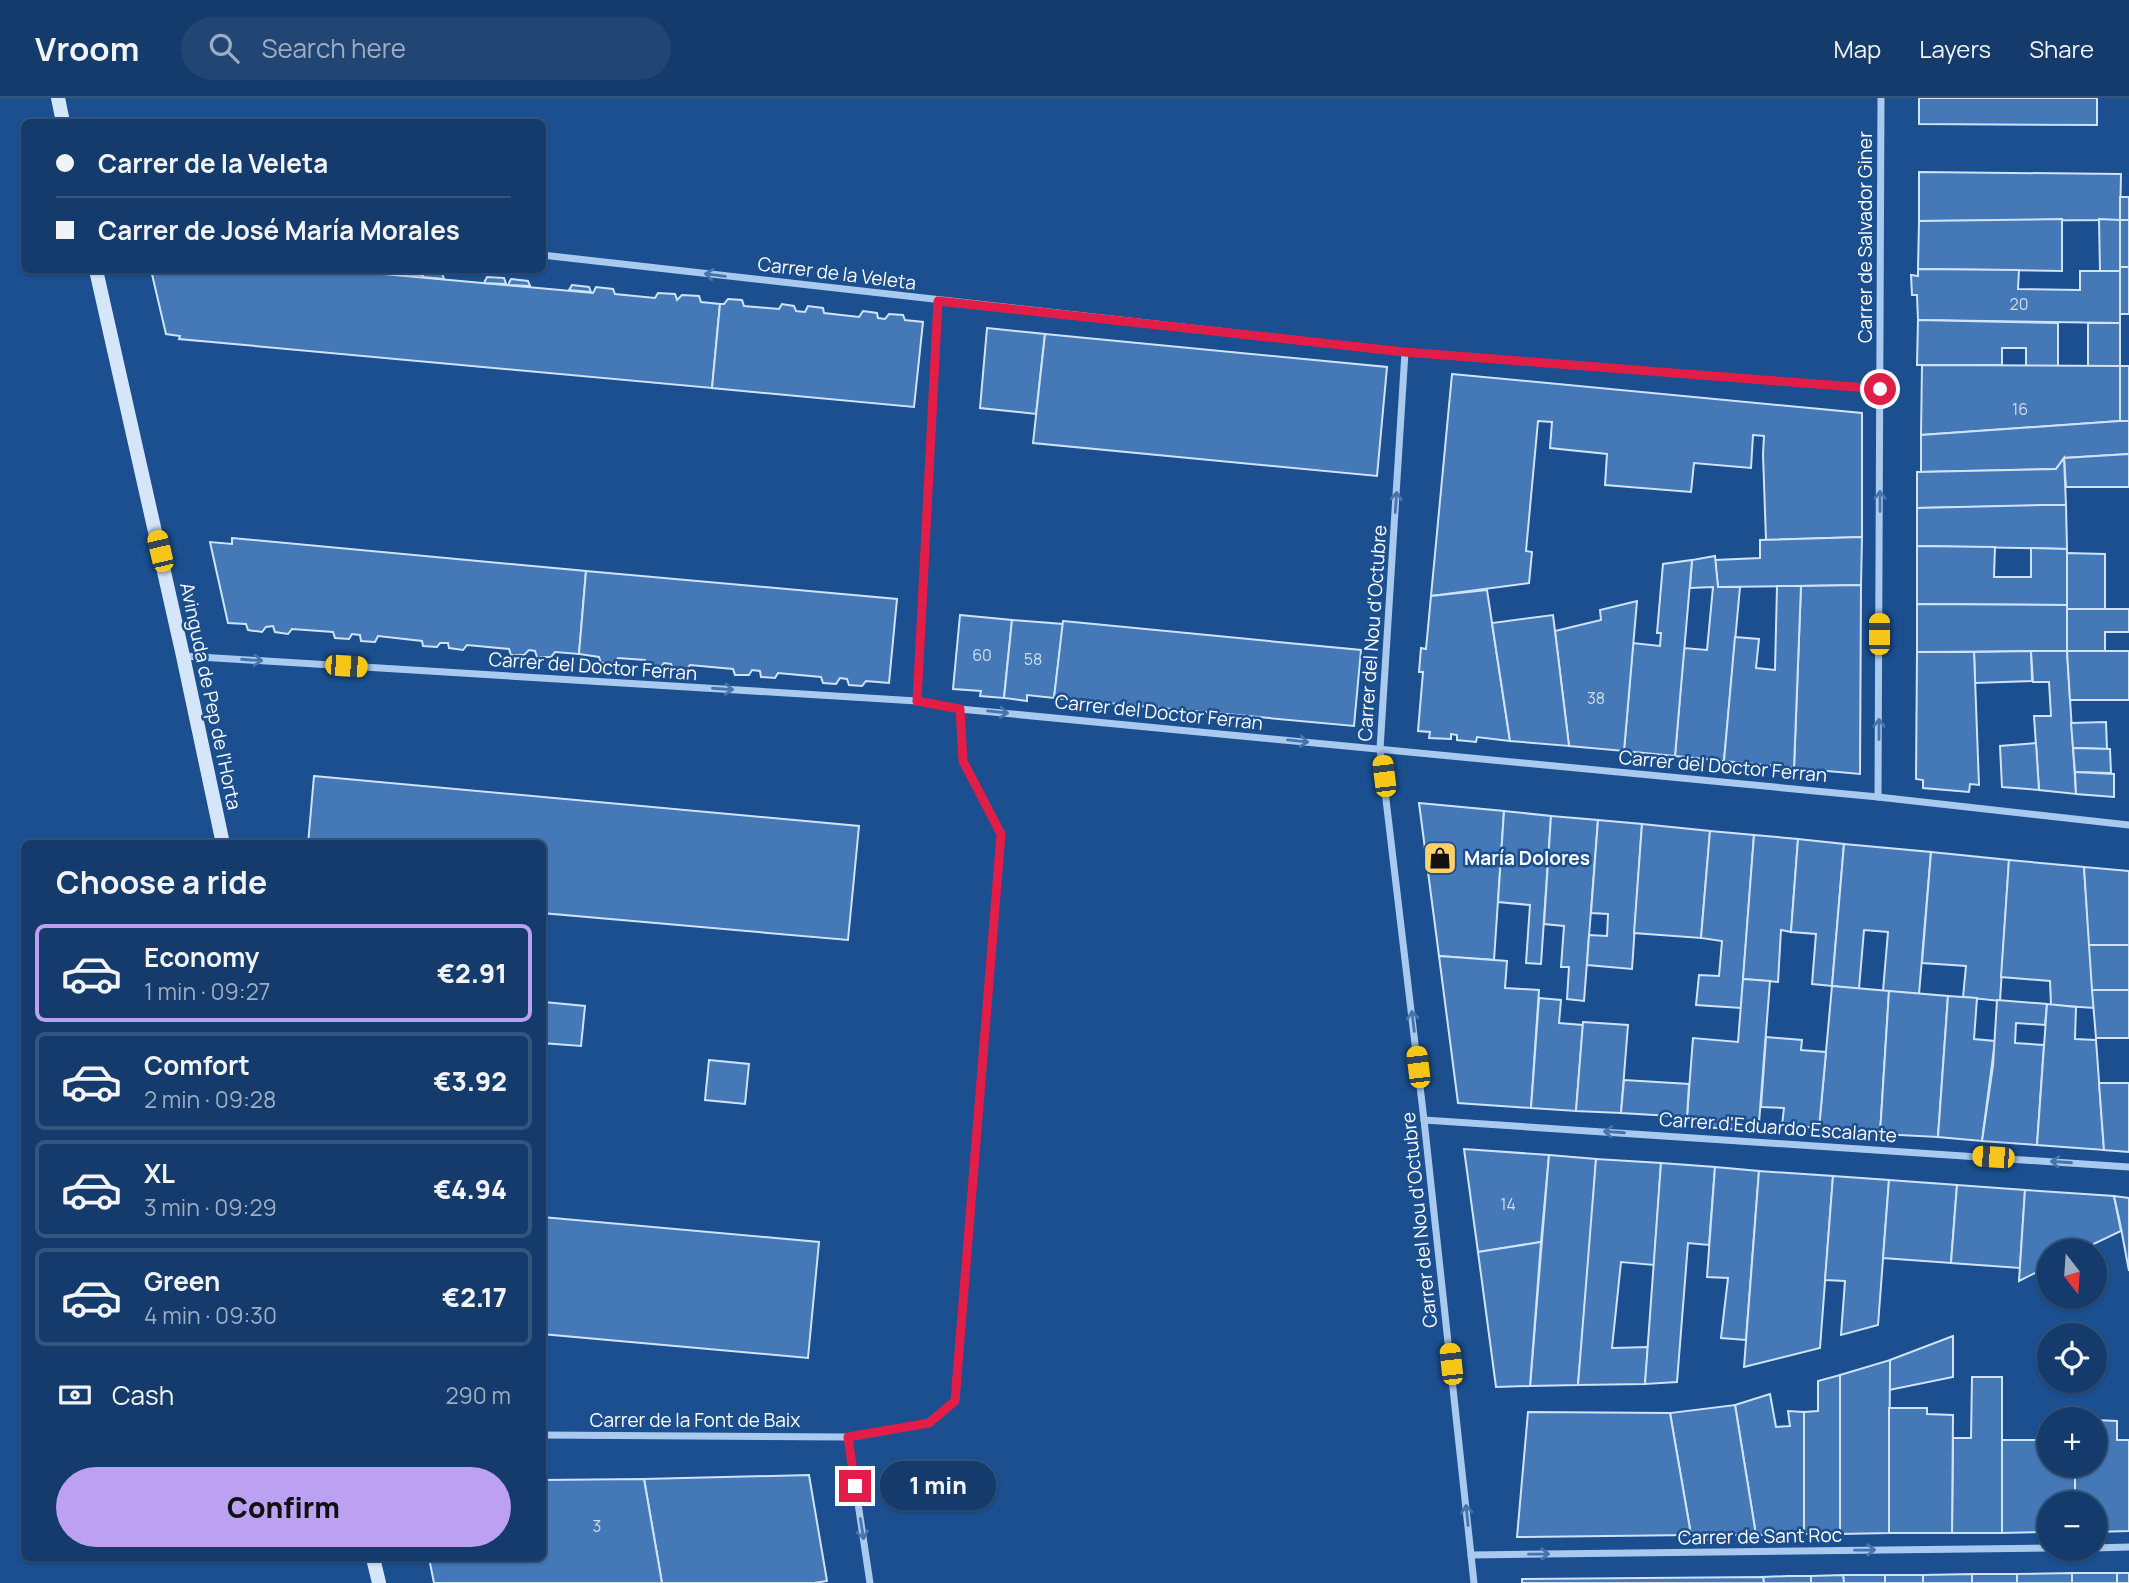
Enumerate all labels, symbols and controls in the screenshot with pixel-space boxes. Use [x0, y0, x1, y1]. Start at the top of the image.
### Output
search box [181, 17, 671, 80]
text: Vroom [35, 26, 139, 71]
icon: search [205, 29, 243, 67]
text: Search here [261, 30, 406, 66]
text: Map [1834, 32, 1881, 65]
text: Layers [1919, 32, 1991, 65]
text: Share [2029, 32, 2094, 65]
street label: Carrer de Salvador Giner [1852, 131, 1878, 343]
text: Carrer de la Veleta [98, 145, 328, 181]
text: Carrer de José María Morales [98, 212, 460, 248]
street label: Carrer de la Veleta [756, 250, 918, 296]
one-way arrow [704, 269, 727, 282]
house number: 20 [2010, 293, 2028, 315]
route start [1864, 373, 1896, 405]
house number: 16 [2012, 398, 2028, 420]
one-way arrow [1873, 490, 1887, 513]
one-way arrow [1390, 491, 1403, 514]
street label: Carrer del Nou d'Octubre [1351, 524, 1393, 742]
car [146, 528, 175, 574]
street label: Avinguda de Pep de l'Horta [174, 580, 248, 812]
car [1869, 613, 1890, 655]
house number: 60 [972, 644, 992, 666]
street label: Carrer del Doctor Ferran [488, 646, 698, 686]
house number: 58 [1024, 648, 1042, 670]
one-way arrow [240, 654, 262, 667]
car [325, 654, 368, 678]
one-way arrow [711, 683, 734, 696]
house number: 38 [1587, 687, 1605, 709]
street label: Carrer del Doctor Ferran [1054, 688, 1264, 736]
one-way arrow [987, 706, 1009, 719]
one-way arrow [1872, 717, 1886, 740]
one-way arrow [1286, 735, 1309, 748]
street label: Carrer del Doctor Ferran [1618, 744, 1828, 788]
car [1372, 754, 1397, 798]
shop icon: María Dolores [1421, 839, 1459, 877]
place label: María Dolores [1464, 845, 1590, 871]
text: Choose a ride [56, 860, 267, 904]
text: Economy [144, 939, 259, 975]
icon: car [60, 942, 123, 1005]
text: €2.91 [437, 955, 507, 991]
text: 1 min · 09:27 [144, 975, 270, 1007]
one-way arrow [1406, 1010, 1419, 1033]
car [1406, 1045, 1431, 1089]
text: Comfort [144, 1047, 250, 1083]
icon: car [60, 1050, 123, 1113]
text: €3.92 [433, 1063, 507, 1099]
text: 2 min · 09:28 [144, 1083, 276, 1115]
street label: Carrer d'Eduardo Escalante [1658, 1106, 1898, 1148]
street label: Carrer del Nou d'Octubre [1395, 1111, 1443, 1329]
one-way arrow [1603, 1126, 1626, 1139]
car [1972, 1145, 2015, 1169]
text: XL [144, 1155, 175, 1191]
one-way arrow [2050, 1155, 2073, 1168]
icon: car [60, 1158, 123, 1221]
text: €4.94 [434, 1171, 507, 1207]
text: 3 min · 09:29 [144, 1191, 277, 1223]
house number: 14 [1500, 1193, 1516, 1215]
north arrow [2037, 1239, 2107, 1309]
map controls [2037, 1239, 2107, 1561]
text: Green [144, 1263, 220, 1299]
icon: car [60, 1266, 123, 1329]
text: €2.17 [442, 1279, 507, 1315]
text: 4 min · 09:30 [144, 1299, 277, 1331]
button: locate [2037, 1323, 2107, 1393]
car [1439, 1342, 1464, 1386]
icon: cash [56, 1376, 94, 1414]
text: Cash [112, 1377, 174, 1413]
text: 290 m [445, 1379, 511, 1411]
street label: Carrer de la Font de Baix [590, 1407, 800, 1433]
button: + [2037, 1407, 2107, 1477]
callout: 1 min [880, 1462, 995, 1510]
button: Confirm [56, 1467, 511, 1547]
text: 1 min [909, 1469, 967, 1501]
route end [839, 1470, 871, 1502]
button: − [2037, 1491, 2107, 1561]
one-way arrow [1460, 1504, 1473, 1527]
house number: 3 [593, 1515, 601, 1537]
one-way arrow [856, 1517, 869, 1540]
street label: Carrer de Sant Roc [1678, 1522, 1842, 1550]
one-way arrow [1853, 1543, 1876, 1557]
one-way arrow [1527, 1547, 1550, 1561]

